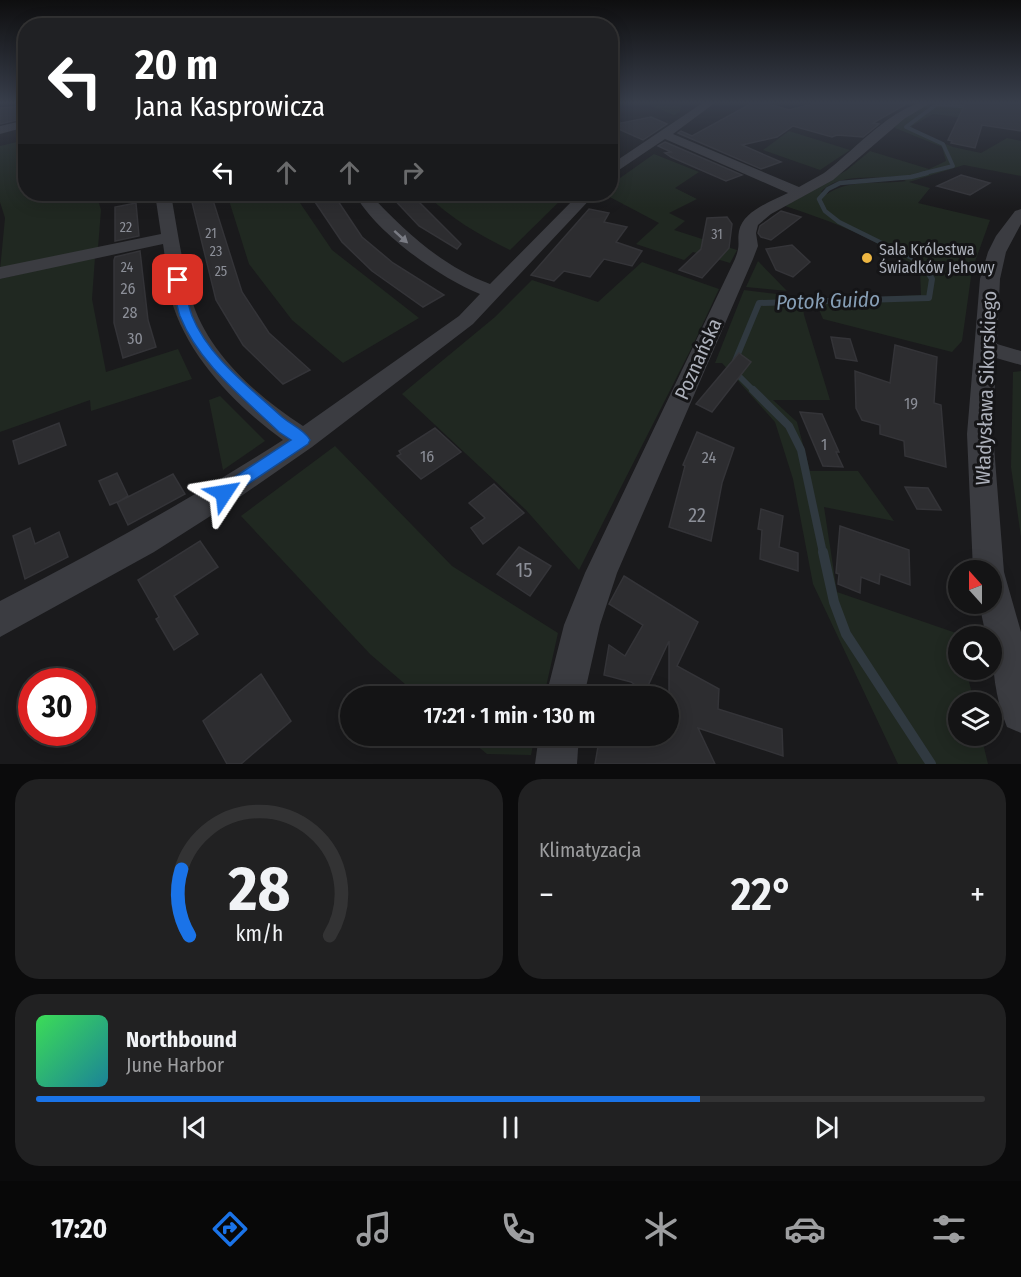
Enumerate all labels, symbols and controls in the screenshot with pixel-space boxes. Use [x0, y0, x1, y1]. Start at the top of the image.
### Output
text: 20 m [135, 40, 218, 90]
icon: left [36, 42, 114, 120]
text: Jana Kasprowicza [135, 91, 325, 123]
icon: left [207, 156, 240, 189]
icon: ahead [270, 156, 303, 189]
icon: ahead [333, 156, 366, 189]
icon: right [396, 156, 429, 189]
house number: 22 [120, 219, 132, 236]
house number: 21 [205, 225, 217, 242]
house number: 31 [711, 226, 723, 243]
one-way arrow [394, 230, 409, 244]
place label: Sala Królestwa Świadków Jehowy [879, 240, 995, 277]
house number: 23 [210, 243, 222, 260]
marker: Sala Królestwa Świadków Jehowy [860, 251, 874, 265]
pin [152, 254, 203, 305]
house number: 24 [121, 259, 134, 276]
icon: arrive [161, 263, 194, 296]
house number: 25 [215, 263, 227, 280]
house number: 26 [121, 279, 136, 298]
water label: Potok Guido [776, 286, 880, 316]
street label: Władysława Sikorskiego [971, 290, 1001, 486]
house number: 28 [122, 303, 138, 322]
street label: Poznańska [669, 315, 727, 403]
house number: 30 [127, 329, 143, 348]
house number: 19 [904, 394, 918, 413]
house number: 1 [821, 435, 827, 454]
house number: 16 [420, 447, 434, 466]
house number: 24 [702, 448, 716, 467]
position arrow [192, 461, 256, 525]
house number: 22 [688, 503, 706, 527]
house number: 15 [516, 558, 532, 582]
north arrow [948, 560, 1002, 614]
map controls [948, 560, 1002, 746]
button: search [948, 626, 1002, 680]
speed limit sign: 30 [18, 668, 96, 746]
button: layers [948, 692, 1002, 746]
text: 17:21 · 1 min · 130 m [424, 702, 595, 729]
text: Klimatyzacja [539, 838, 641, 862]
text: 28 [227, 852, 290, 927]
text: 22° [731, 868, 793, 922]
text: − [539, 875, 554, 915]
text: + [970, 875, 985, 915]
text: km/h [235, 921, 283, 947]
text: Northbound [126, 1026, 237, 1053]
text: June Harbor [126, 1053, 224, 1077]
icon: previous [178, 1111, 211, 1144]
icon: pause [494, 1111, 527, 1144]
icon: next [810, 1111, 843, 1144]
icon: directions [209, 1208, 251, 1250]
icon: music [353, 1208, 395, 1250]
icon: phone [497, 1208, 539, 1250]
icon: climate [640, 1208, 682, 1250]
icon: car [784, 1208, 826, 1250]
icon: filters [928, 1208, 970, 1250]
text: 17:20 [51, 1213, 107, 1245]

